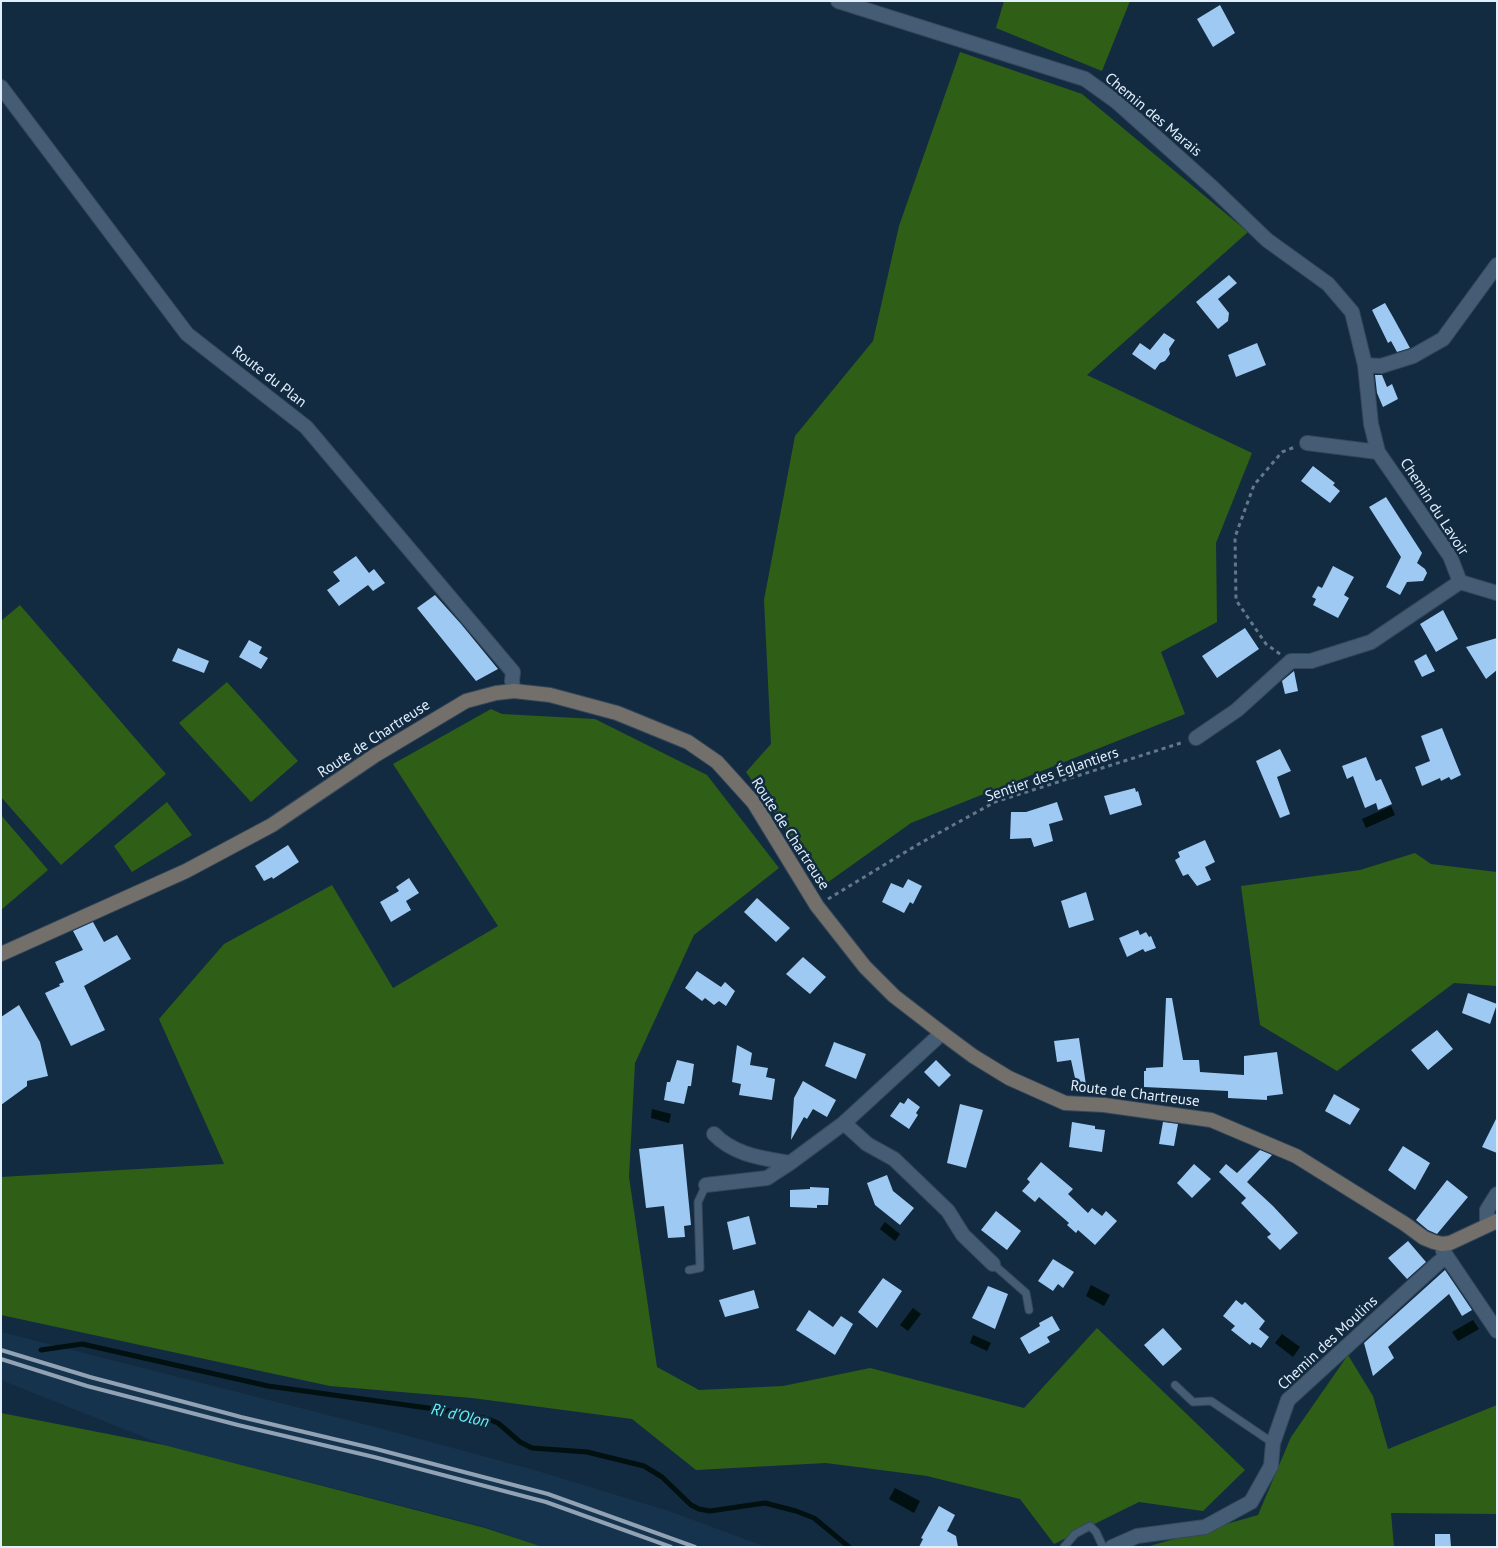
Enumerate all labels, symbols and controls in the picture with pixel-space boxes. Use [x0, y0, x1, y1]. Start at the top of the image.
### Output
street label: Chemin des Marais [1101, 69, 1205, 161]
street label: Route du Plan [228, 342, 310, 412]
street label: Chemin du Lavoir [1396, 455, 1472, 559]
street label: Route de Chartreuse [315, 696, 433, 782]
street label: Sentier des Églantiers [983, 744, 1121, 806]
street label: Route de Chartreuse [747, 775, 833, 893]
street label: Route de Chartreuse [1069, 1077, 1201, 1111]
street label: Chemin des Moulins [1274, 1292, 1382, 1394]
water label: Ri d'Olon [429, 1400, 491, 1432]

